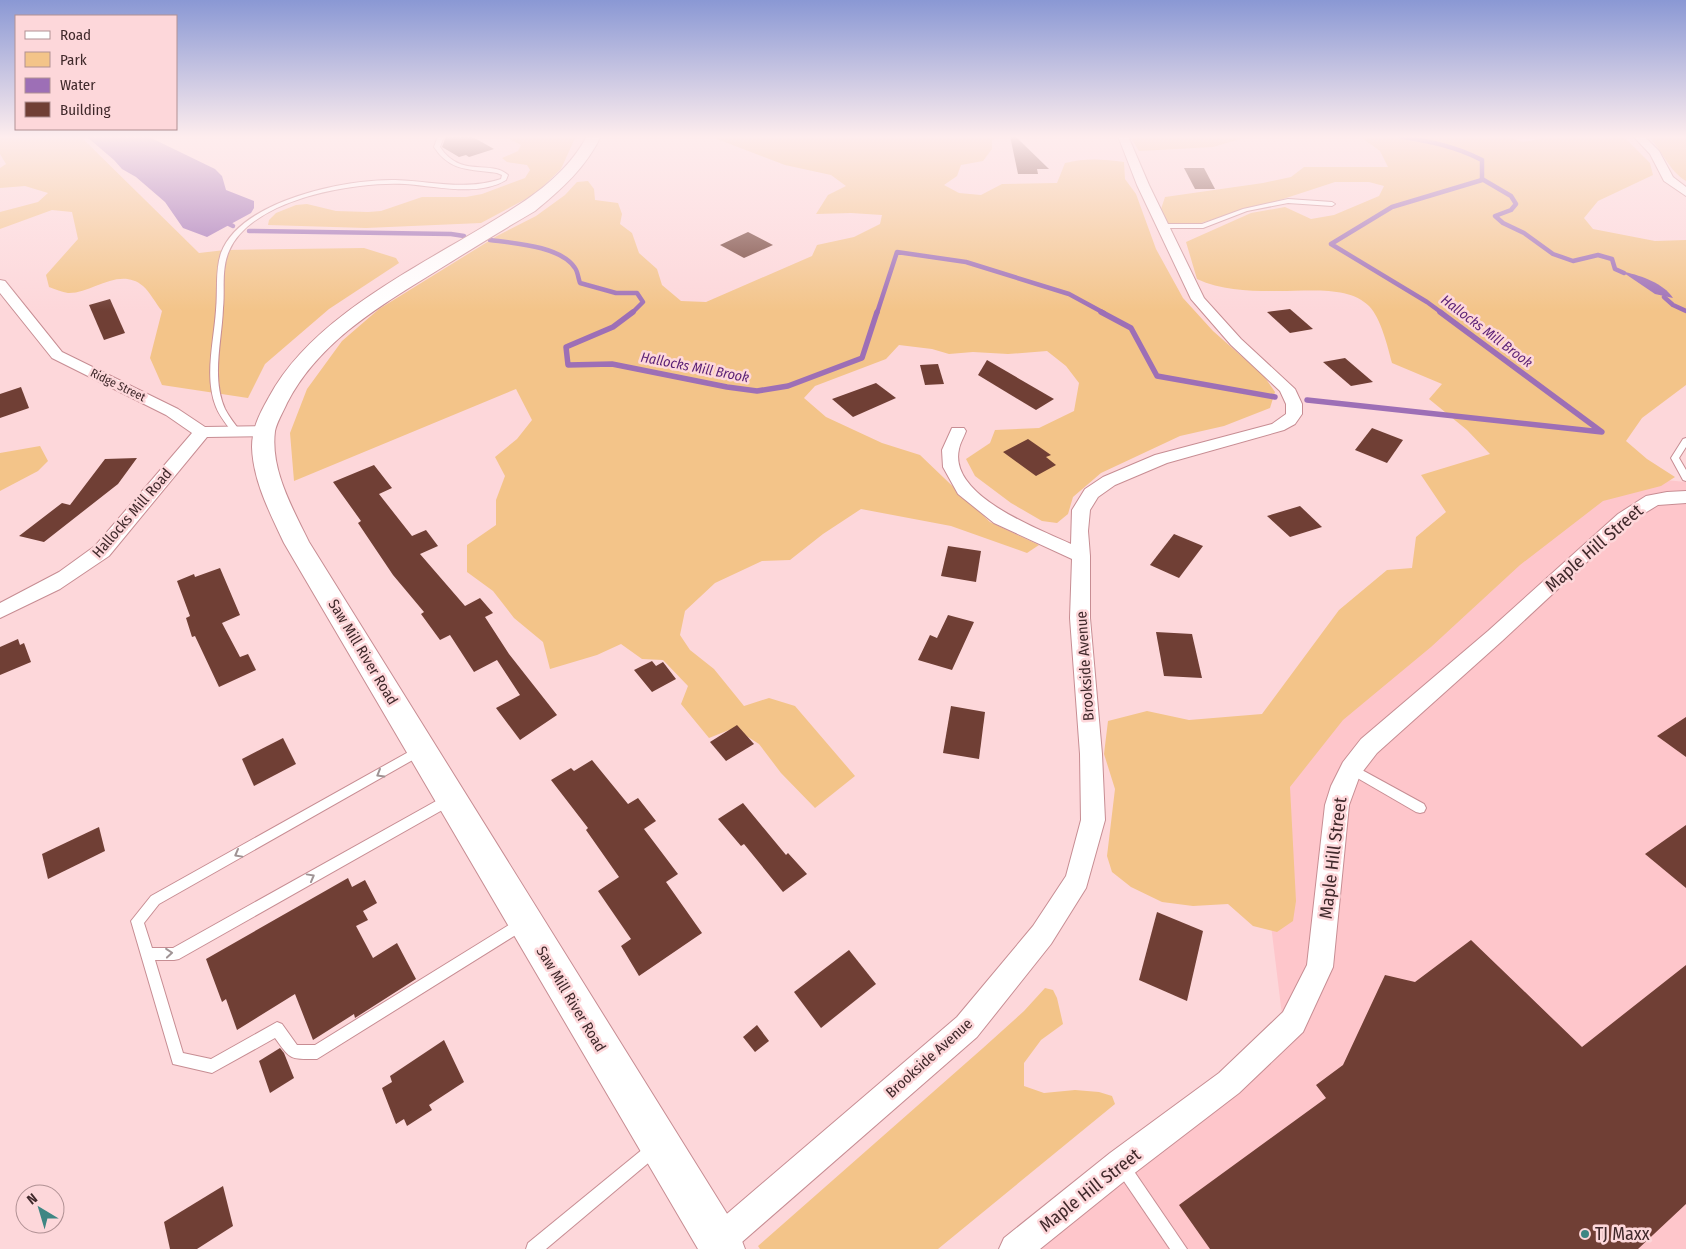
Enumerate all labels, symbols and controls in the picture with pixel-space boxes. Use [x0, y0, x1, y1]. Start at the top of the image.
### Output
legend [15, 15, 178, 130]
text: Road [60, 26, 91, 44]
text: Park [60, 51, 87, 69]
text: Water [60, 76, 96, 94]
text: Building [60, 101, 111, 119]
water label: Hallocks Mill Brook [1438, 291, 1536, 371]
water label: Hallocks Mill Brook [639, 349, 751, 386]
street label: Ridge Street [88, 366, 148, 404]
street label: Hallocks Mill Road [88, 465, 176, 561]
street label: Maple Hill Street [1541, 499, 1647, 596]
street label: Saw Mill River Road [324, 596, 402, 708]
street label: Brookside Avenue [1072, 611, 1098, 721]
one-way arrow [376, 768, 385, 778]
street label: Maple Hill Street [1315, 796, 1351, 920]
one-way arrow [234, 847, 243, 857]
one-way arrow [306, 873, 315, 883]
street label: Saw Mill River Road [532, 943, 610, 1055]
one-way arrow [165, 948, 173, 959]
street label: Brookside Avenue [882, 1015, 976, 1101]
street label: Maple Hill Street [1035, 1144, 1145, 1236]
north arrow [15, 1184, 65, 1234]
text: N [24, 1190, 41, 1208]
place label: TJ Maxx [1595, 1223, 1650, 1245]
marker: TJ Maxx [1579, 1228, 1591, 1240]

